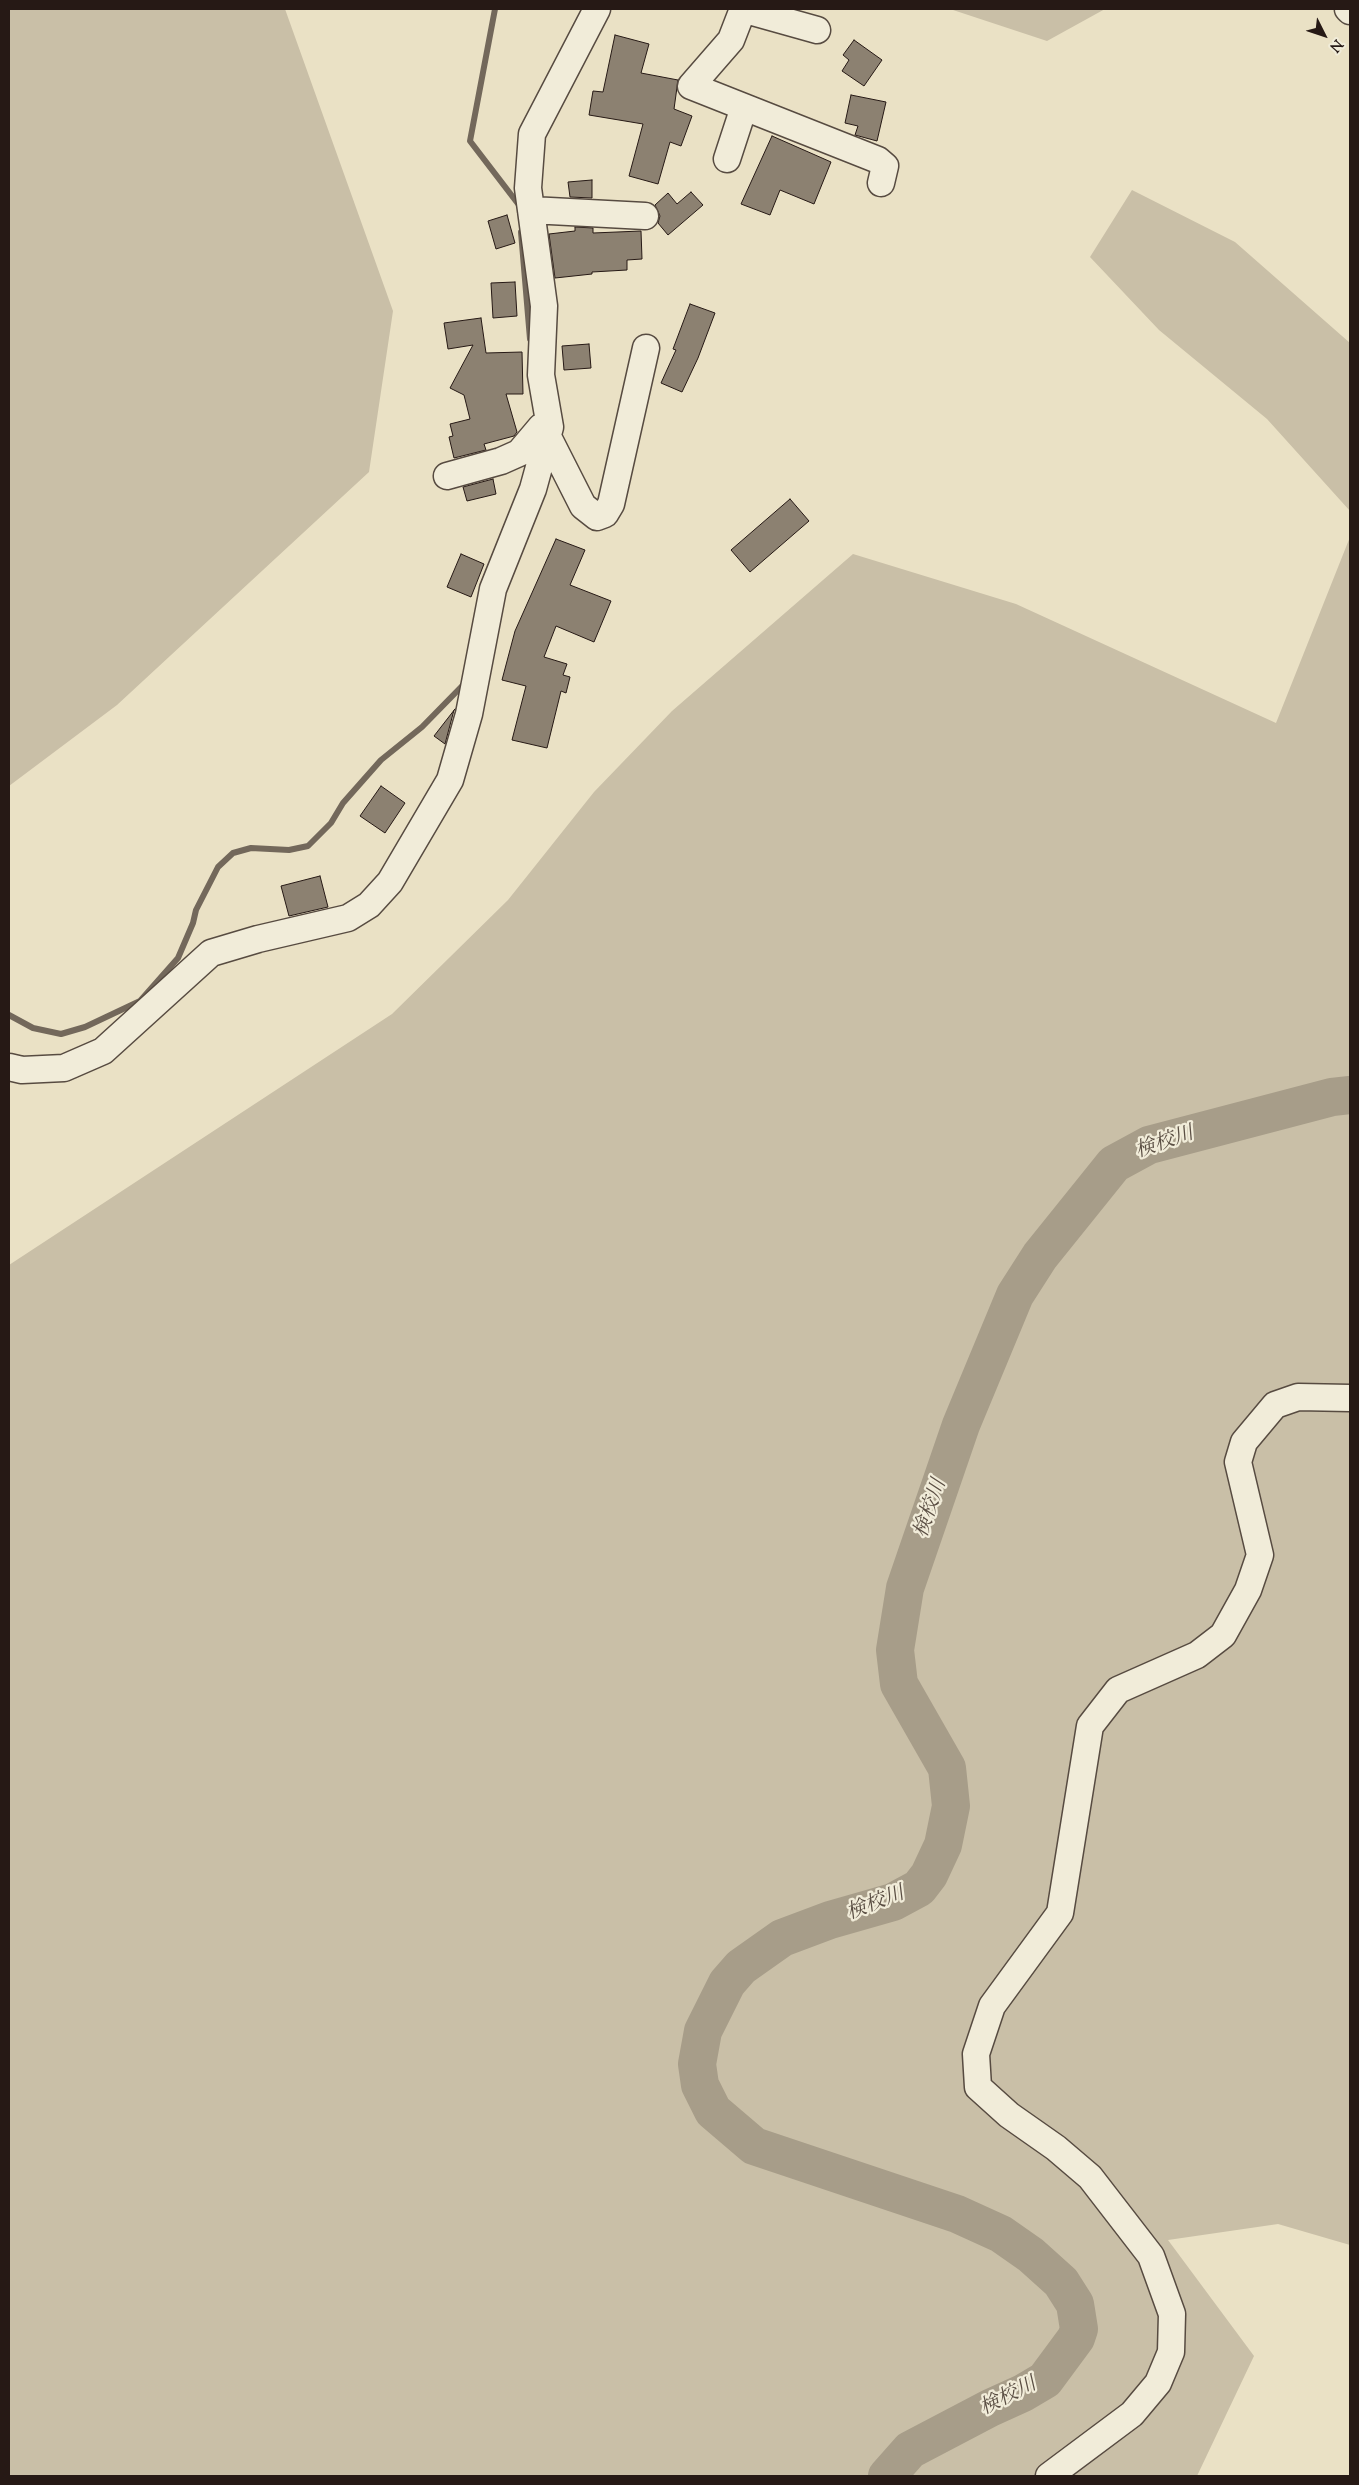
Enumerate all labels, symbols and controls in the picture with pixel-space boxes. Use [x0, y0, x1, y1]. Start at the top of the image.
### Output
north arrow [1299, 10, 1349, 60]
text: N [1324, 34, 1347, 56]
water label: 検校川 [1133, 1123, 1197, 1165]
water label: 検校川 [911, 1477, 953, 1541]
water label: 検校川 [844, 1883, 908, 1927]
water label: 検校川 [977, 2374, 1041, 2422]

